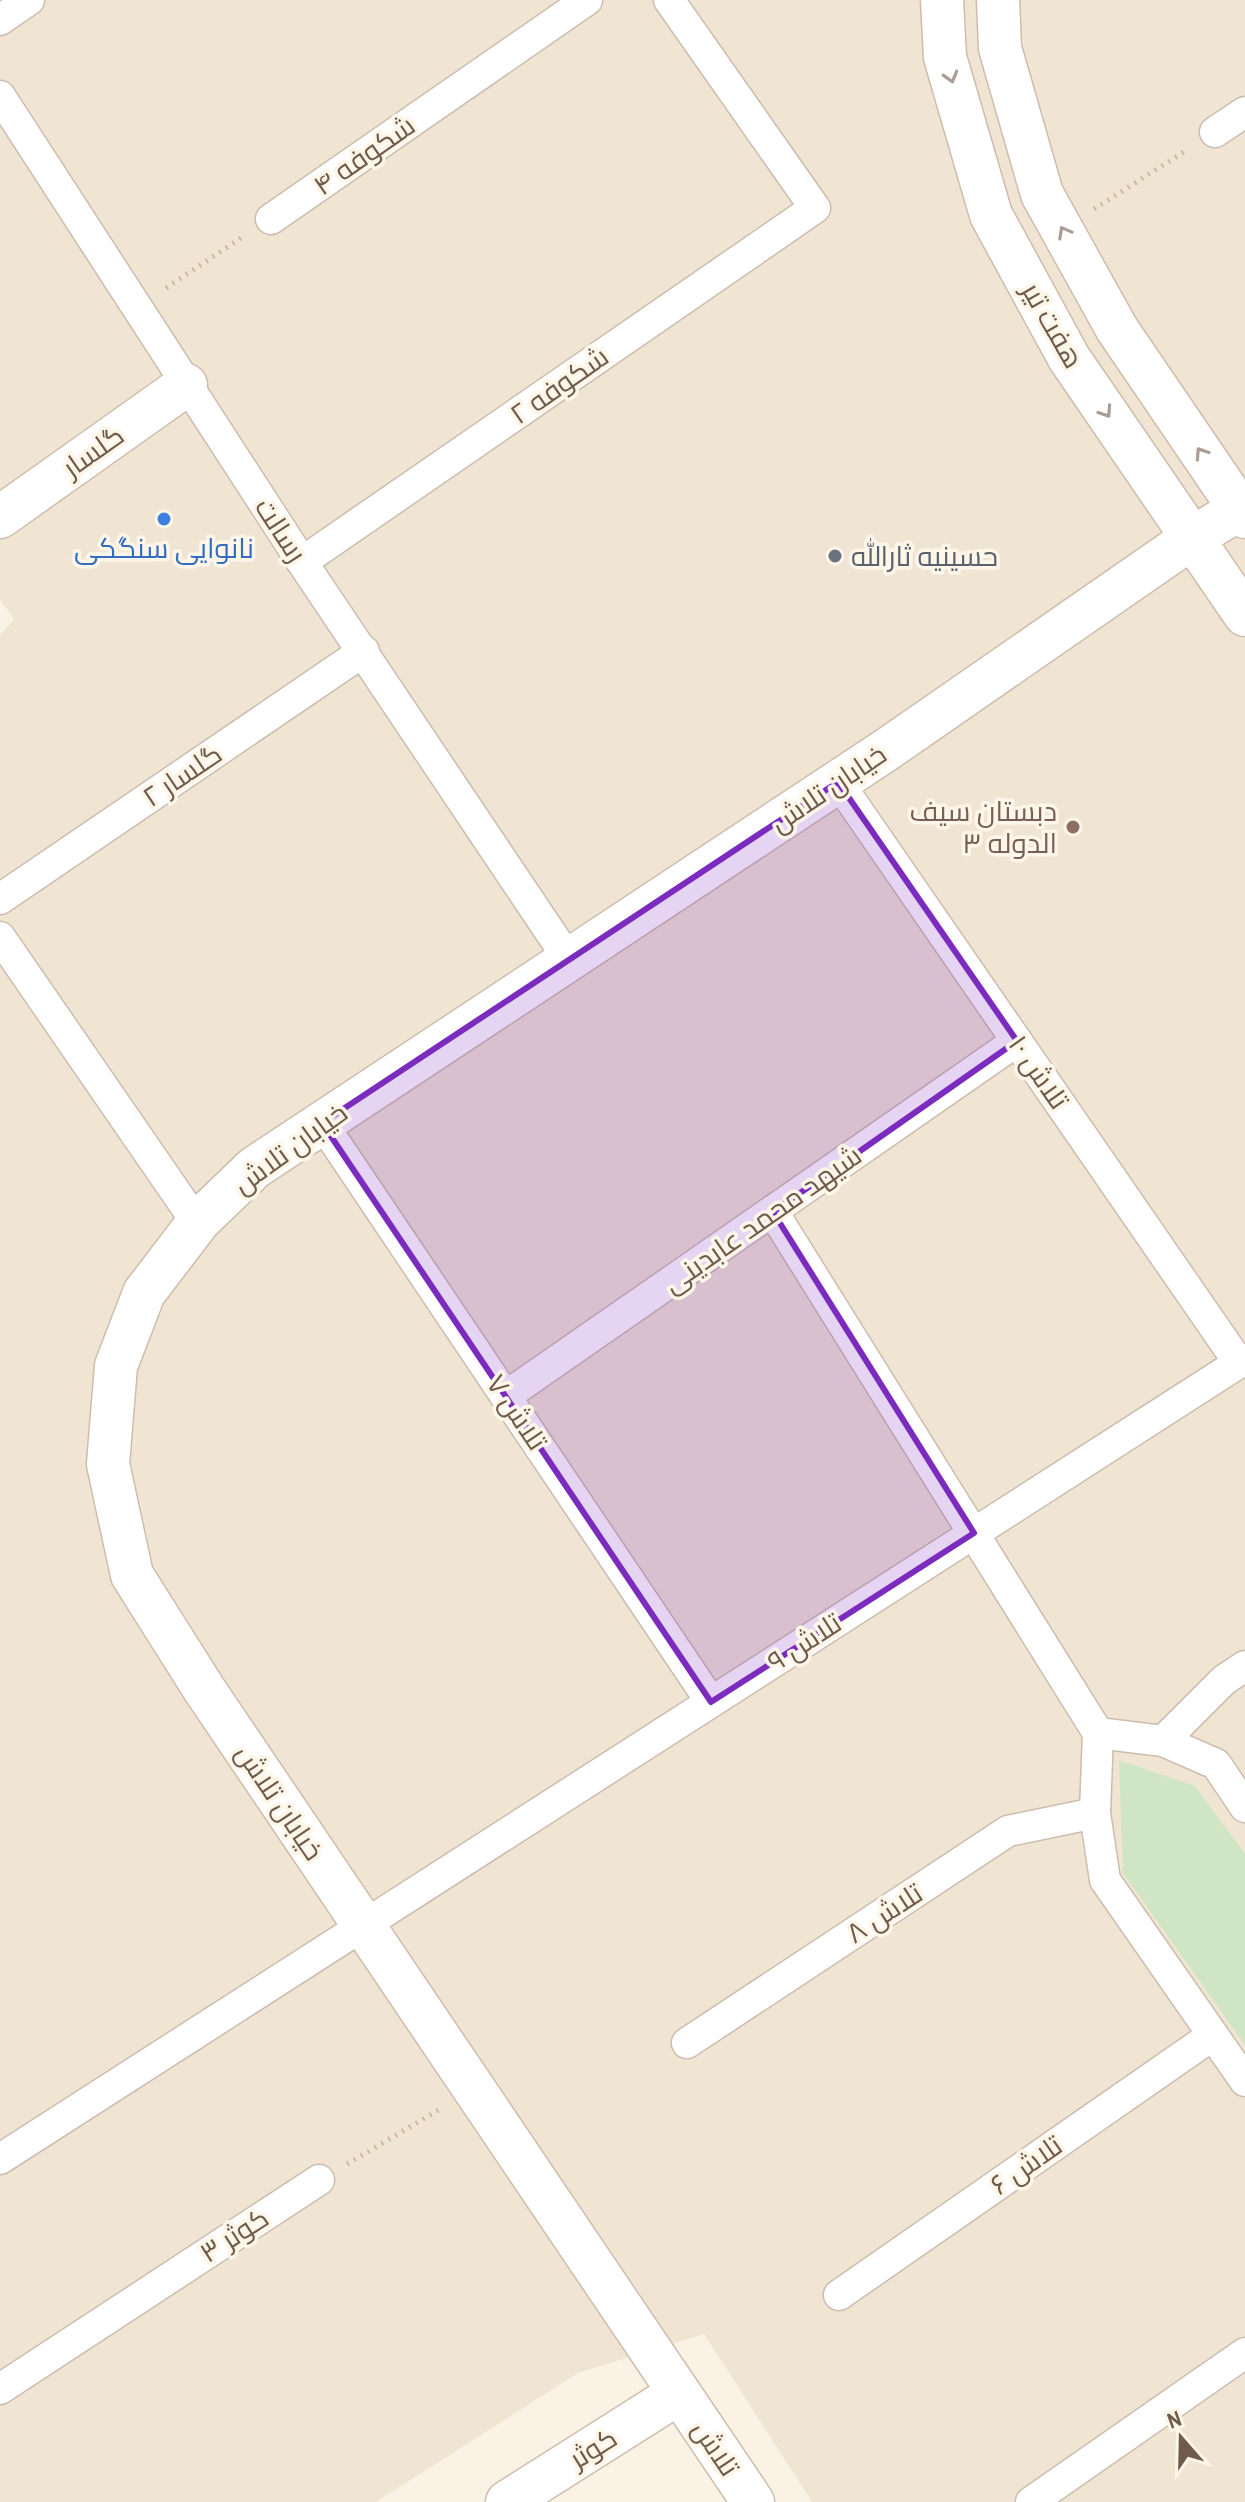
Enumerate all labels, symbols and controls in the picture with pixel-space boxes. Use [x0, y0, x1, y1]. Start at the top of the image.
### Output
one-way arrow [942, 70, 958, 84]
street label: شکوفه ۴ [306, 106, 422, 204]
one-way arrow [1058, 226, 1073, 240]
street label: هفت تیر [1012, 273, 1093, 375]
street label: شکوفه ۲ [502, 337, 616, 433]
one-way arrow [1096, 403, 1111, 418]
street label: گلسار [53, 416, 131, 487]
one-way arrow [1196, 447, 1211, 461]
street label: رسالت [246, 491, 316, 569]
marker: نانوایی سنگکی [155, 510, 173, 528]
place label: نانوایی سنگکی [74, 529, 254, 567]
place label: حسینیه ثارالله [851, 537, 998, 575]
marker: حسینیه ثارالله [826, 547, 844, 565]
street label: گلسار ۲ [135, 735, 229, 815]
street label: خیابان تلاش [762, 735, 894, 841]
place label: دبستان سیف الدوله ۳ [909, 792, 1057, 862]
marker: دبستان سیف الدوله ۳ [1064, 818, 1082, 836]
street label: تلاش ۱۰ [1000, 1027, 1078, 1117]
street label: خیابان تلاش [225, 1094, 355, 1202]
street label: شیهد محمد عابدینی [655, 1136, 869, 1302]
street label: تلاش ۷ [478, 1367, 557, 1458]
street label: تلاش ۹ [760, 1604, 849, 1680]
street label: خیابان تلاش [227, 1736, 333, 1868]
street label: تلاش ۸ [838, 1874, 930, 1952]
street label: تلاش ۶ [982, 2126, 1070, 2203]
street label: کوثر ۳ [192, 2199, 276, 2271]
north arrow [1141, 2398, 1221, 2478]
text: N [1163, 2403, 1185, 2436]
street label: تلاش [683, 2412, 749, 2484]
street label: کوثر [560, 2419, 624, 2478]

